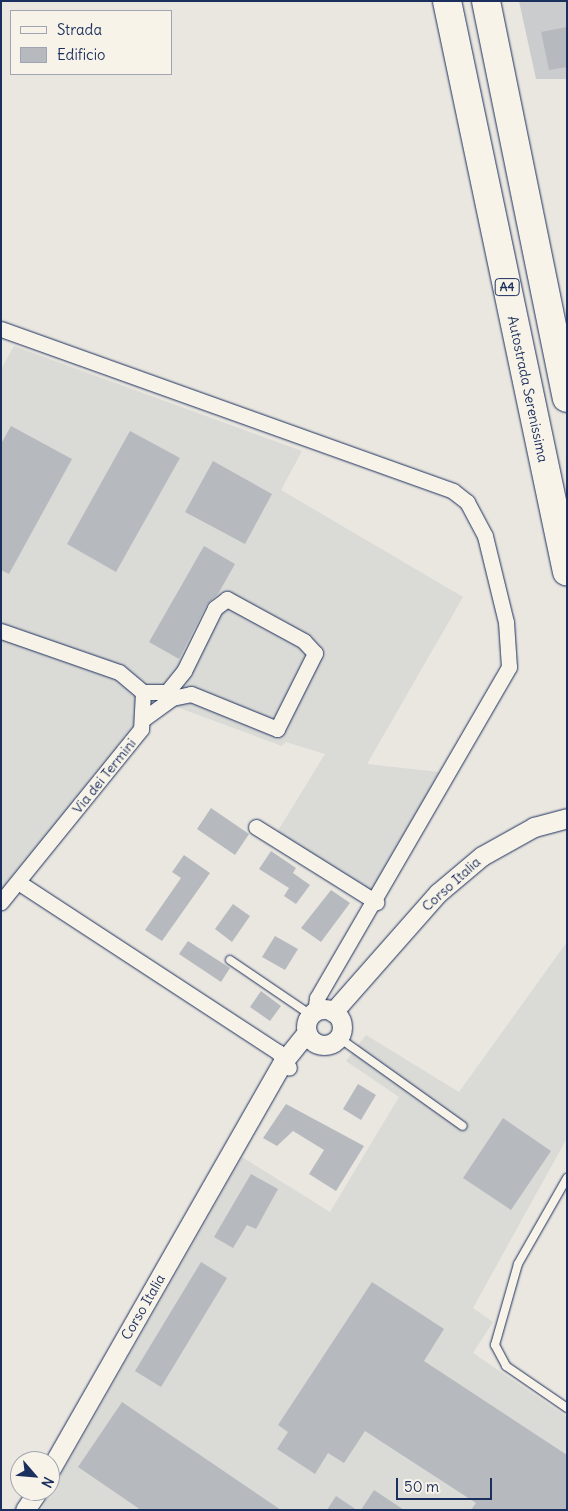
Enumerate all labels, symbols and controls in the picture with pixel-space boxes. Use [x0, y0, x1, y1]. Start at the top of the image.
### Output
legend [10, 10, 172, 75]
text: Strada [57, 20, 102, 39]
text: Edificio [57, 45, 105, 64]
road number: A4 [494, 278, 520, 296]
street label: Autostrada Serenissima [504, 314, 552, 464]
street label: Via dei Termini [69, 735, 139, 817]
street label: Corso Italia [418, 853, 484, 915]
street label: Corso Italia [117, 1271, 169, 1343]
north arrow [10, 1451, 60, 1501]
scale bar [398, 1468, 494, 1500]
text: N [37, 1474, 58, 1491]
text: 50 m [404, 1477, 439, 1496]

